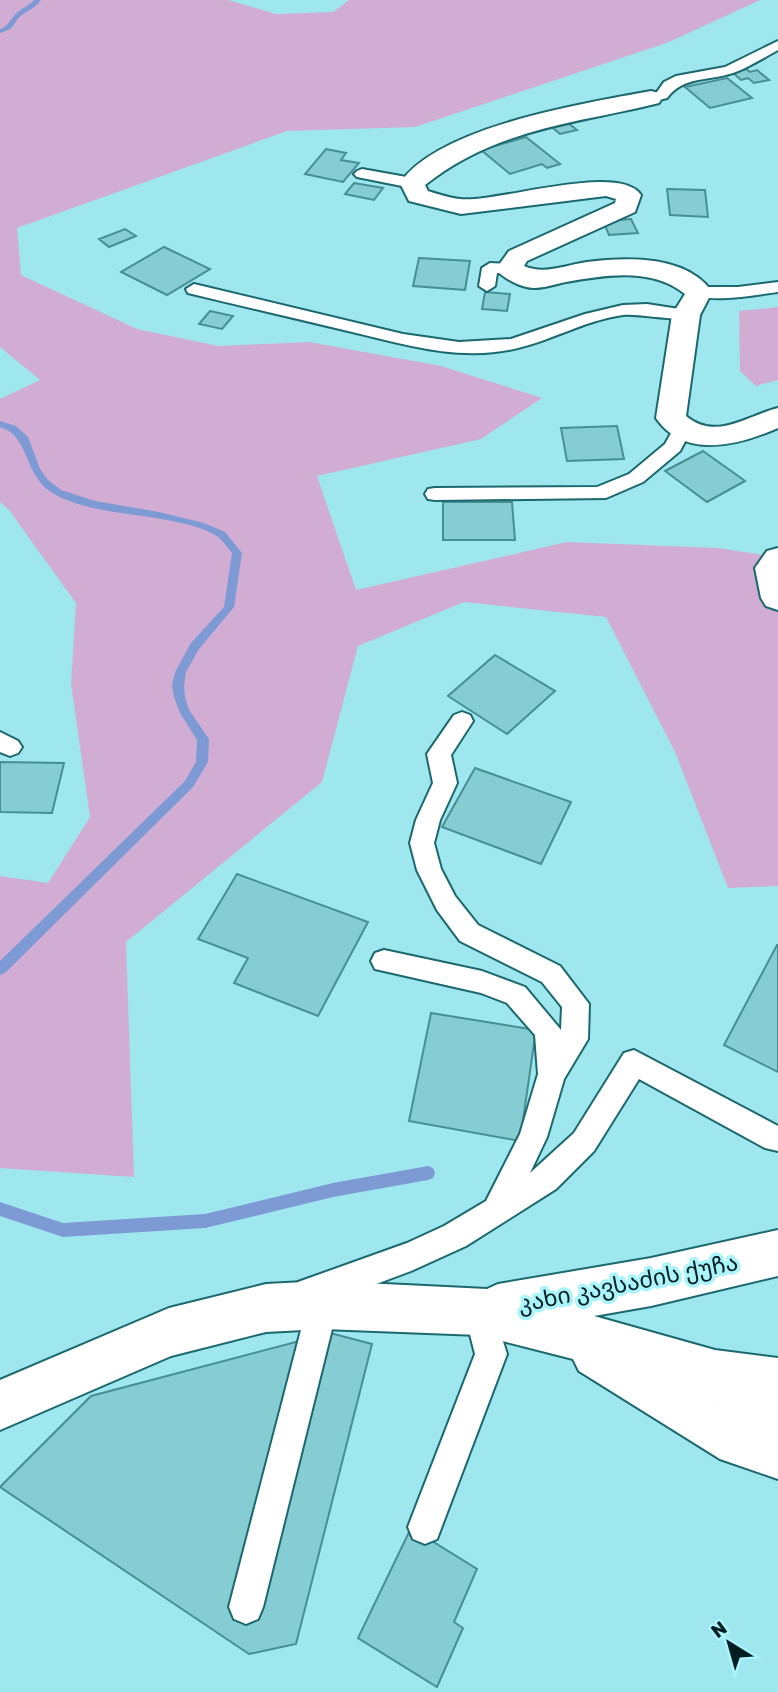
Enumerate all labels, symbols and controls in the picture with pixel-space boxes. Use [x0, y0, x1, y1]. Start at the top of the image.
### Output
street label: კახი კავსაძის ქუჩა [516, 1248, 740, 1318]
north arrow [694, 1608, 764, 1678]
text: N [707, 1617, 731, 1643]

